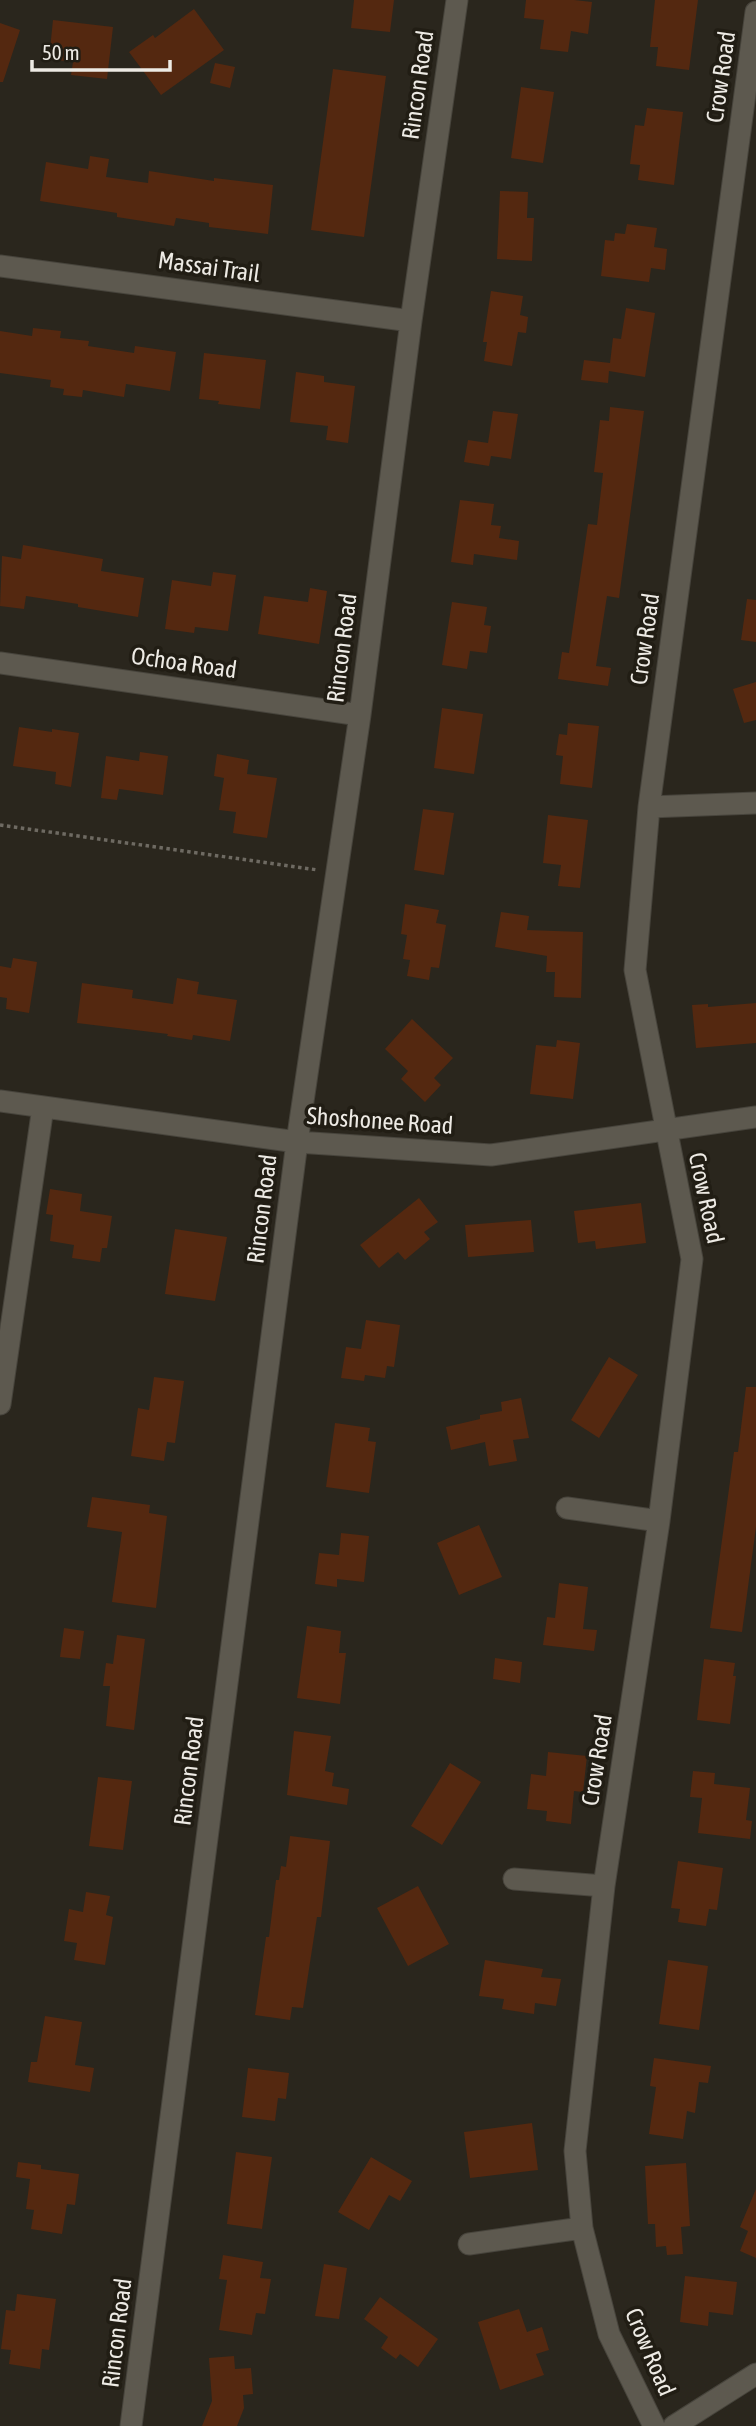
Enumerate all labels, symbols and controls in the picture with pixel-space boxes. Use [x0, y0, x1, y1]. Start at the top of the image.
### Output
scale bar [32, 28, 170, 72]
street label: Rincon Road [396, 29, 439, 141]
street label: Crow Road [701, 29, 740, 125]
text: 50 m [42, 40, 80, 64]
street label: Massai Trail [156, 246, 263, 287]
street label: Crow Road [625, 591, 664, 687]
street label: Rincon Road [321, 592, 362, 704]
street label: Ochoa Road [130, 642, 238, 683]
street label: Shoshonee Road [306, 1102, 454, 1139]
street label: Crow Road [684, 1150, 729, 1246]
street label: Rincon Road [241, 1153, 282, 1265]
street label: Crow Road [576, 1712, 617, 1808]
street label: Rincon Road [168, 1715, 209, 1827]
street label: Rincon Road [96, 2277, 137, 2389]
street label: Crow Road [620, 2304, 681, 2400]

